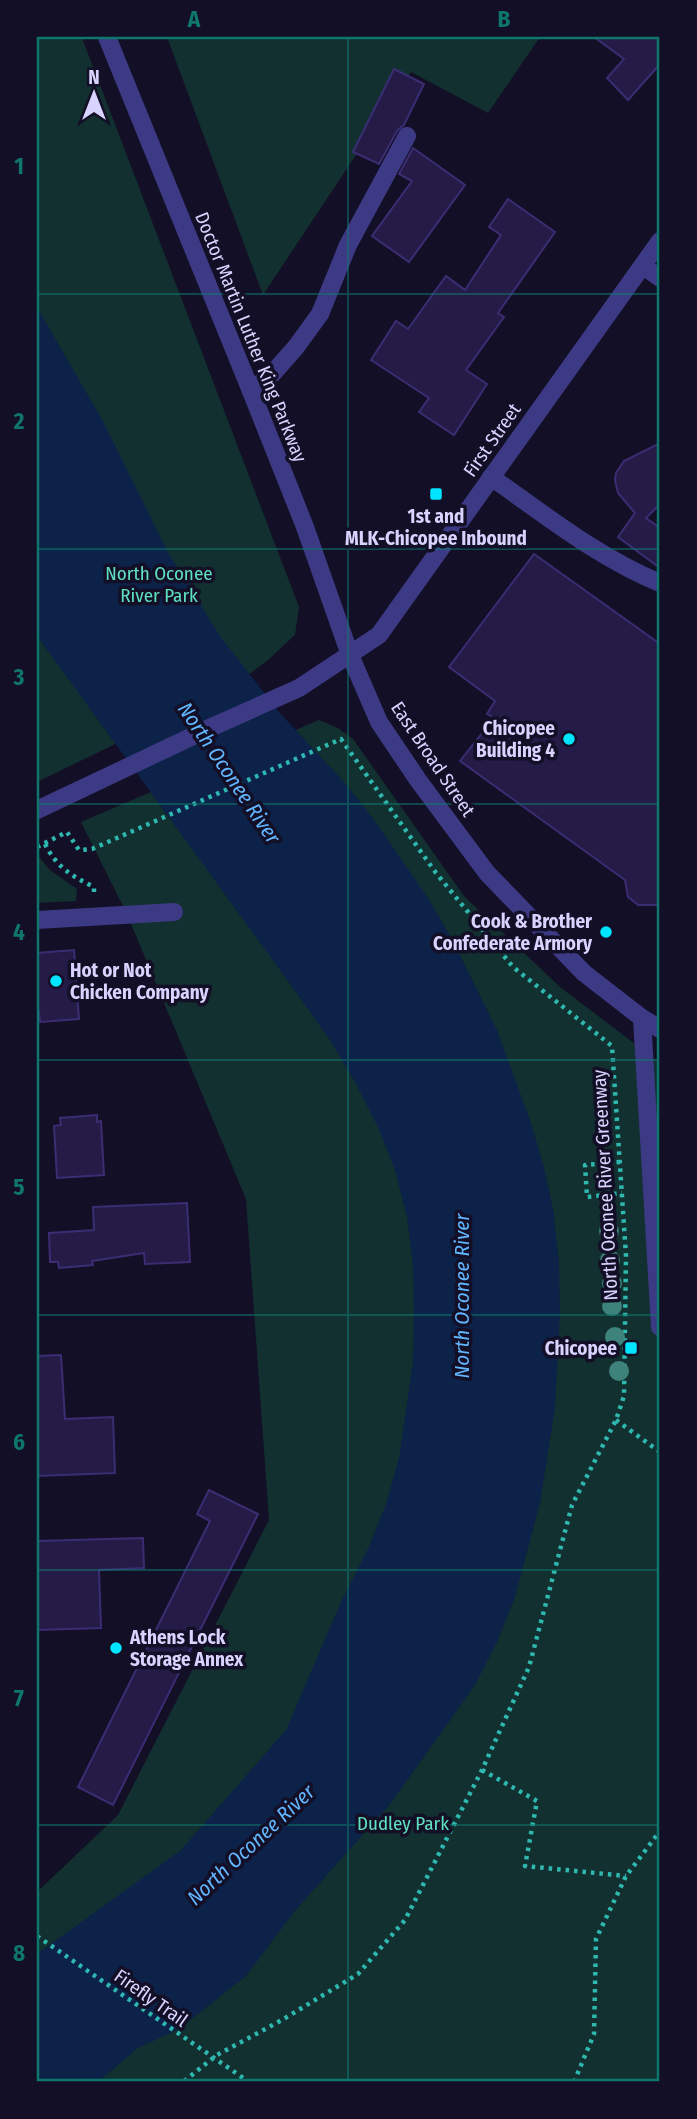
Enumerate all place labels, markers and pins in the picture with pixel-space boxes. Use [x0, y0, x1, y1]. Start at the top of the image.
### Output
marker: 1st and MLK-Chicopee Inbound [428, 486, 444, 502]
place label: 1st and MLK-Chicopee Inbound [345, 505, 527, 550]
place label: Chicopee Building 4 [476, 717, 555, 762]
marker: Chicopee Building 4 [561, 731, 577, 747]
place label: Cook & Brother Confederate Armory [433, 910, 593, 955]
marker: Cook & Brother Confederate Armory [598, 924, 614, 940]
place label: Hot or Not Chicken Company [70, 959, 210, 1004]
marker: Hot or Not Chicken Company [48, 973, 64, 989]
place label: Chicopee [545, 1337, 617, 1360]
marker: Chicopee [623, 1340, 639, 1356]
place label: Athens Lock Storage Annex [129, 1626, 244, 1671]
marker: Athens Lock Storage Annex [108, 1640, 124, 1656]

